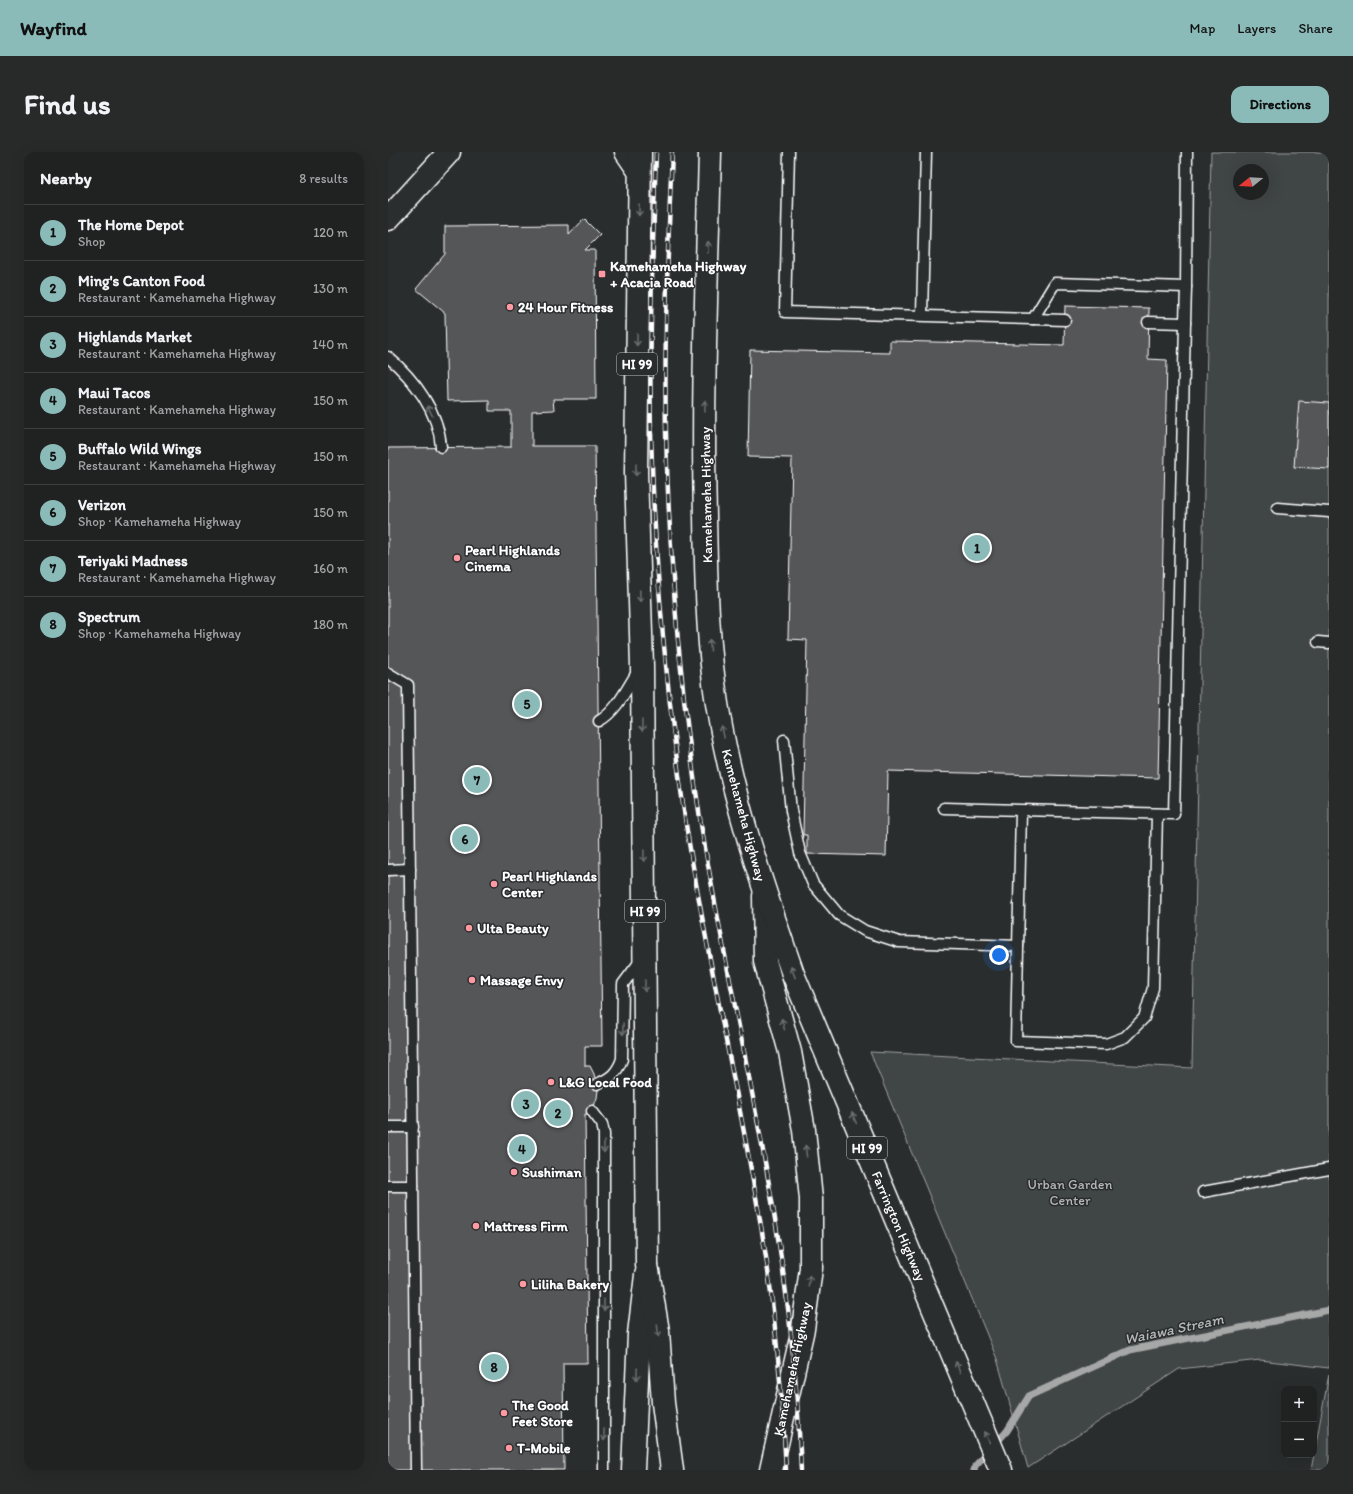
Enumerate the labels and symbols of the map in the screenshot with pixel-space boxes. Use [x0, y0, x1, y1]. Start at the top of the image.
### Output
north arrow [1233, 164, 1269, 200]
one-way arrow [635, 203, 643, 216]
one-way arrow [704, 241, 711, 254]
place label: Kamehameha Highway + Acacia Road [610, 258, 747, 291]
marker: Kamehameha Highway + Acacia Road [597, 269, 607, 279]
place label: 24 Hour Fitness [518, 299, 613, 316]
marker: 24 Hour Fitness [505, 302, 515, 312]
one-way arrow [633, 333, 641, 346]
road number: HI 99 [617, 353, 657, 375]
one-way arrow [701, 400, 709, 413]
one-way arrow [426, 405, 433, 417]
street label: Kamehameha Highway [697, 426, 716, 563]
one-way arrow [632, 463, 640, 476]
pin: 1 [964, 533, 990, 563]
place label: Pearl Highlands Cinema [465, 542, 560, 575]
marker: Pearl Highlands Cinema [452, 553, 462, 563]
one-way arrow [636, 589, 643, 602]
one-way arrow [707, 639, 714, 652]
pin: 5 [514, 689, 540, 719]
one-way arrow [638, 719, 646, 732]
one-way arrow [719, 726, 727, 739]
street label: Kamehameha Highway [718, 747, 769, 884]
pin: 7 [464, 765, 490, 795]
pin: 6 [452, 824, 478, 854]
one-way arrow [640, 849, 648, 862]
place label: Pearl Highlands Center [502, 868, 597, 901]
marker: Pearl Highlands Center [489, 879, 499, 889]
road number: HI 99 [625, 900, 665, 922]
place label: Ulta Beauty [477, 920, 549, 937]
marker: Ulta Beauty [464, 923, 474, 933]
your location [989, 945, 1009, 965]
one-way arrow [788, 967, 796, 979]
place label: Massage Envy [480, 972, 564, 989]
marker: Massage Envy [467, 975, 477, 985]
one-way arrow [641, 979, 649, 992]
one-way arrow [778, 1018, 786, 1031]
one-way arrow [619, 1022, 627, 1035]
place label: L&G Local Food [559, 1074, 652, 1091]
marker: L&G Local Food [546, 1077, 556, 1087]
pin: 3 [513, 1089, 539, 1119]
pin: 2 [545, 1098, 571, 1128]
one-way arrow [850, 1112, 857, 1124]
pin: 4 [509, 1134, 535, 1164]
road number: HI 99 [847, 1137, 887, 1159]
one-way arrow [600, 1140, 608, 1153]
one-way arrow [803, 1145, 810, 1158]
place label: Sushiman [522, 1164, 582, 1181]
marker: Sushiman [509, 1167, 519, 1177]
street label: Farrington Highway [868, 1169, 930, 1284]
park label: Urban Garden Center [1028, 1176, 1112, 1209]
place label: Mattress Firm [484, 1218, 568, 1235]
marker: Mattress Firm [471, 1221, 481, 1231]
one-way arrow [806, 1275, 813, 1288]
place label: Liliha Bakery [531, 1276, 610, 1293]
marker: Liliha Bakery [518, 1279, 528, 1289]
one-way arrow [600, 1298, 608, 1311]
street label: Kamehameha Highway [770, 1300, 815, 1438]
water label: Waiawa Stream [1123, 1310, 1225, 1348]
one-way arrow [654, 1325, 662, 1338]
pin: 8 [481, 1352, 507, 1382]
one-way arrow [954, 1362, 962, 1374]
one-way arrow [634, 1367, 641, 1380]
place label: The Good Feet Store [511, 1397, 573, 1430]
marker: The Good Feet Store [499, 1408, 509, 1418]
one-way arrow [600, 1428, 608, 1441]
one-way arrow [983, 1431, 991, 1443]
place label: T-Mobile [516, 1440, 571, 1457]
marker: T-Mobile [504, 1443, 514, 1453]

